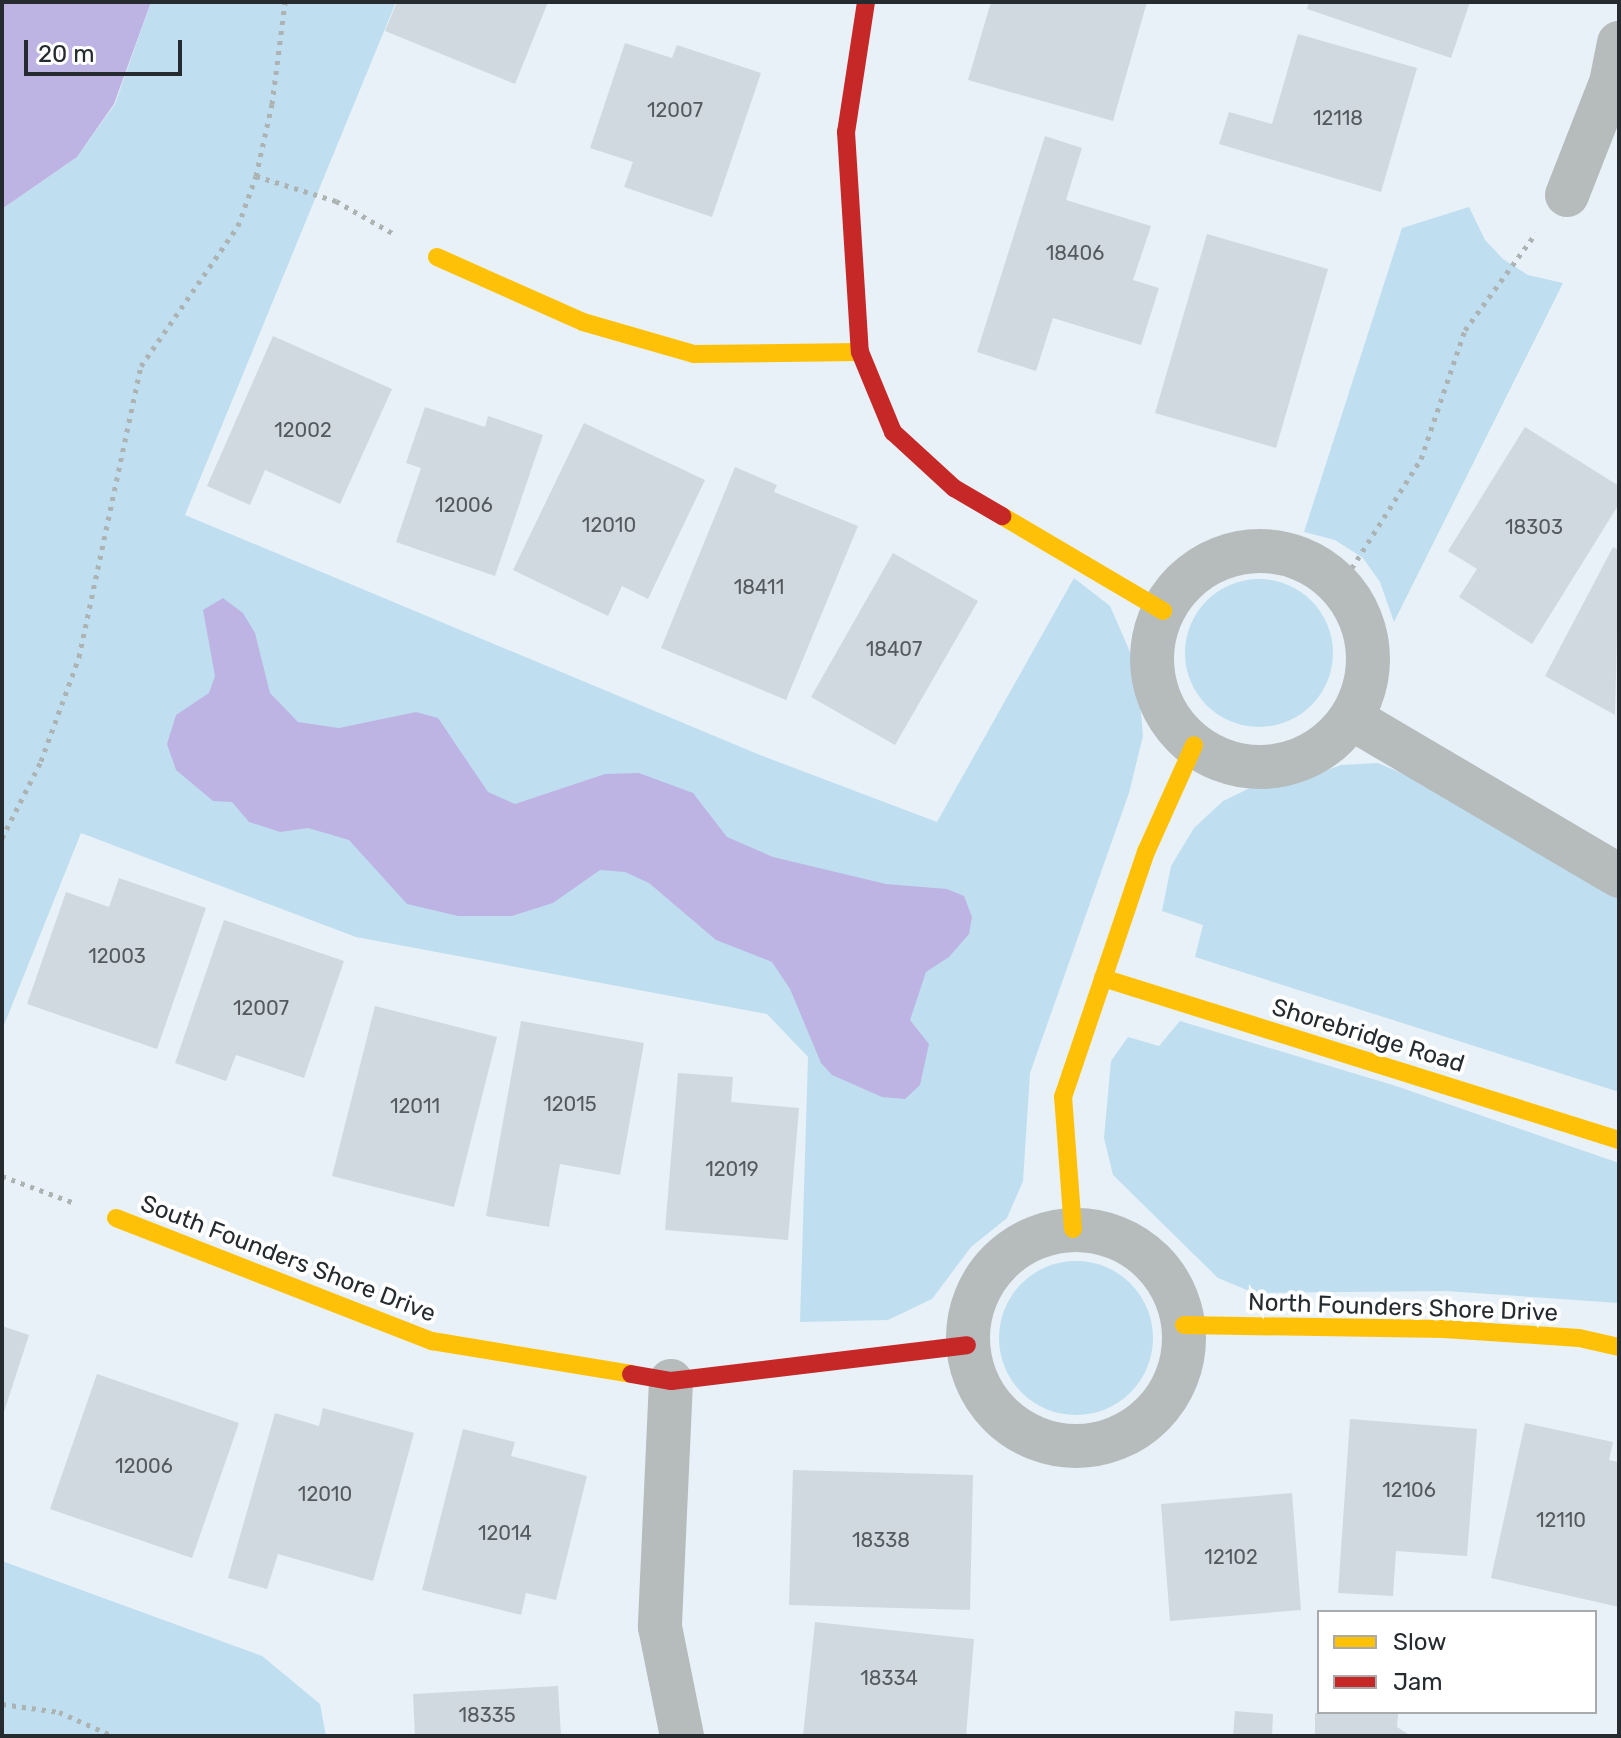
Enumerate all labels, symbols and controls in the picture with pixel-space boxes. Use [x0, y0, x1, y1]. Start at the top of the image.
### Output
scale bar [28, 24, 186, 74]
text: 20 m [38, 40, 95, 68]
house number: 12007 [647, 98, 703, 122]
house number: 12118 [1313, 106, 1363, 130]
house number: 18406 [1046, 241, 1104, 265]
house number: 12002 [274, 418, 332, 442]
house number: 12006 [435, 493, 493, 517]
house number: 12010 [582, 513, 636, 537]
house number: 18303 [1505, 515, 1563, 539]
house number: 18411 [734, 575, 784, 599]
house number: 18407 [866, 637, 922, 661]
house number: 12003 [88, 944, 146, 968]
street label: Shorebridge Road [1268, 993, 1468, 1079]
house number: 12007 [233, 996, 289, 1020]
house number: 12015 [543, 1092, 597, 1116]
house number: 12011 [390, 1094, 440, 1118]
house number: 12019 [705, 1157, 759, 1181]
street label: South Founders Shore Drive [136, 1189, 440, 1329]
street label: North Founders Shore Drive [1247, 1288, 1559, 1328]
house number: 12006 [115, 1454, 173, 1478]
house number: 12106 [1382, 1478, 1436, 1502]
house number: 12010 [298, 1482, 352, 1506]
house number: 12110 [1536, 1508, 1586, 1532]
house number: 12014 [478, 1521, 532, 1545]
house number: 18338 [852, 1528, 910, 1552]
house number: 12102 [1204, 1545, 1258, 1569]
legend [1317, 1610, 1597, 1714]
text: Slow [1393, 1628, 1446, 1656]
house number: 18334 [860, 1666, 918, 1690]
text: Jam [1393, 1668, 1443, 1696]
house number: 18335 [458, 1703, 516, 1727]

